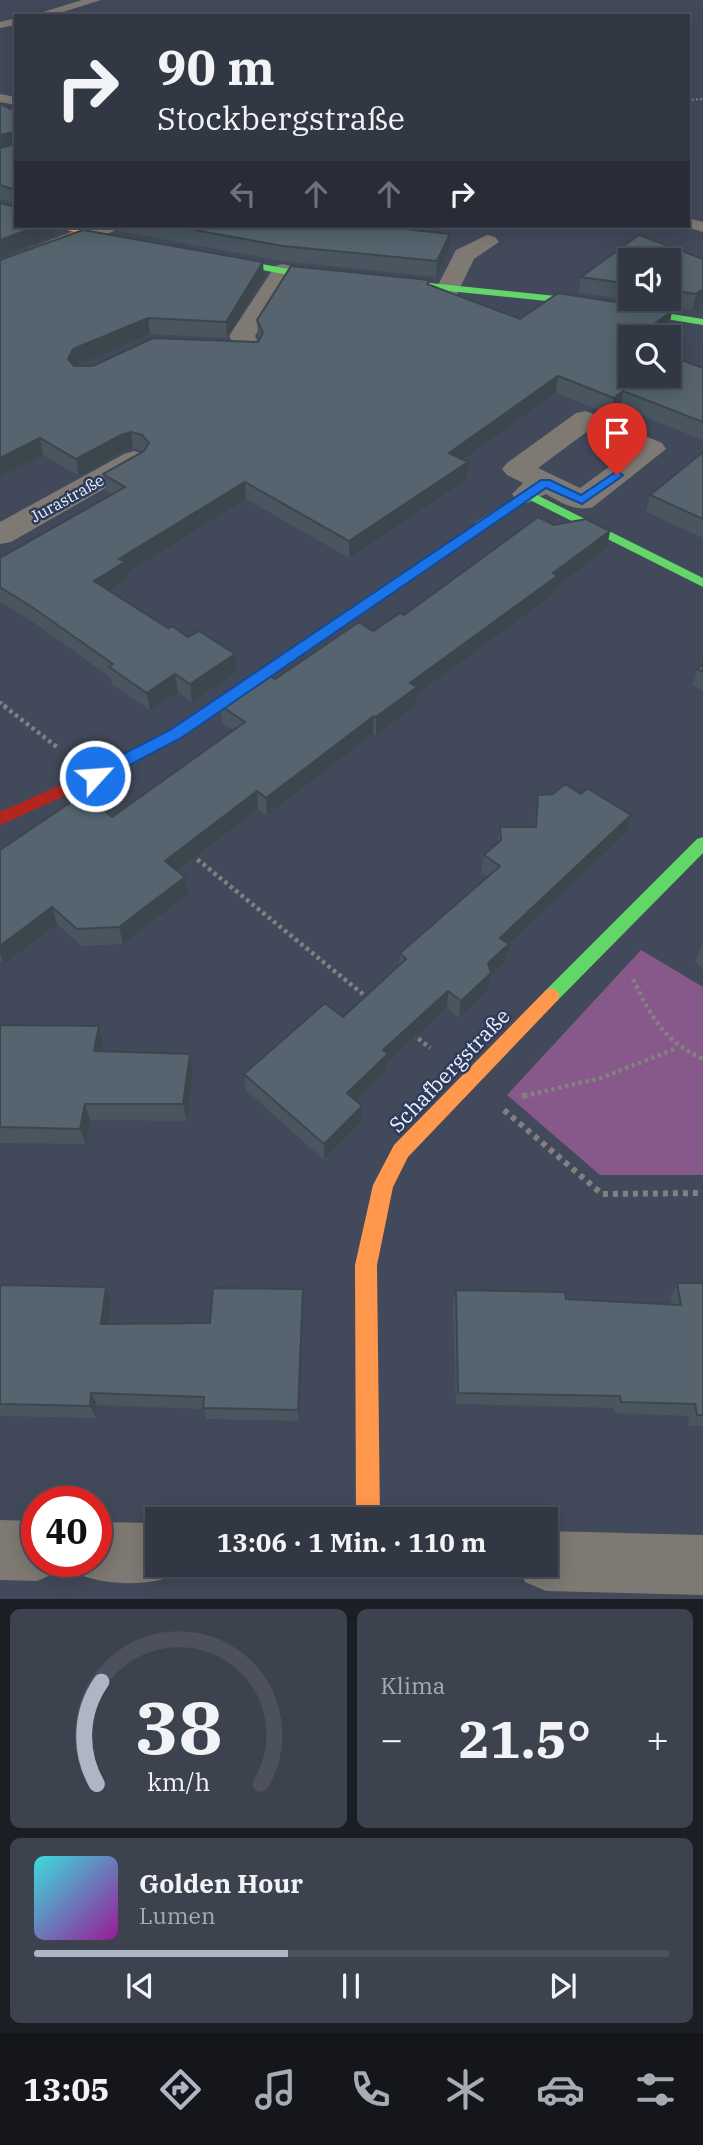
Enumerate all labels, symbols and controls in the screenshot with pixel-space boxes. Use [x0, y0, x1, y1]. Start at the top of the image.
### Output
text: 90 m [157, 35, 275, 98]
icon: right [42, 42, 133, 133]
text: Stockbergstraße [157, 97, 405, 139]
icon: left [224, 175, 262, 213]
icon: ahead [297, 175, 335, 213]
icon: ahead [370, 175, 408, 213]
icon: right [443, 175, 481, 213]
map controls [618, 248, 681, 388]
button: sound [618, 248, 681, 311]
button: search [618, 325, 681, 388]
pin [587, 403, 647, 475]
icon: arrive [598, 414, 636, 452]
street label: Jurastraße [27, 470, 107, 526]
position arrow [58, 739, 132, 813]
street label: Schafbergstraße [382, 1002, 516, 1138]
speed limit sign: 40 [21, 1486, 112, 1577]
text: 13:06 · 1 Min. · 110 m [217, 1525, 486, 1559]
text: Klima [381, 1670, 445, 1700]
text: 38 [135, 1680, 222, 1775]
text: 21.5° [458, 1705, 591, 1772]
text: − [381, 1714, 403, 1763]
text: + [646, 1714, 669, 1763]
text: km/h [147, 1765, 210, 1798]
text: Golden Hour [139, 1866, 303, 1900]
text: Lumen [139, 1900, 216, 1930]
icon: previous [121, 1967, 159, 2005]
icon: pause [332, 1967, 370, 2005]
icon: next [544, 1967, 582, 2005]
icon: directions [156, 2065, 205, 2114]
icon: music [251, 2065, 300, 2114]
icon: phone [346, 2065, 395, 2114]
icon: climate [441, 2065, 490, 2114]
icon: car [536, 2065, 585, 2114]
icon: filters [631, 2065, 680, 2114]
text: 13:05 [23, 2068, 110, 2110]

